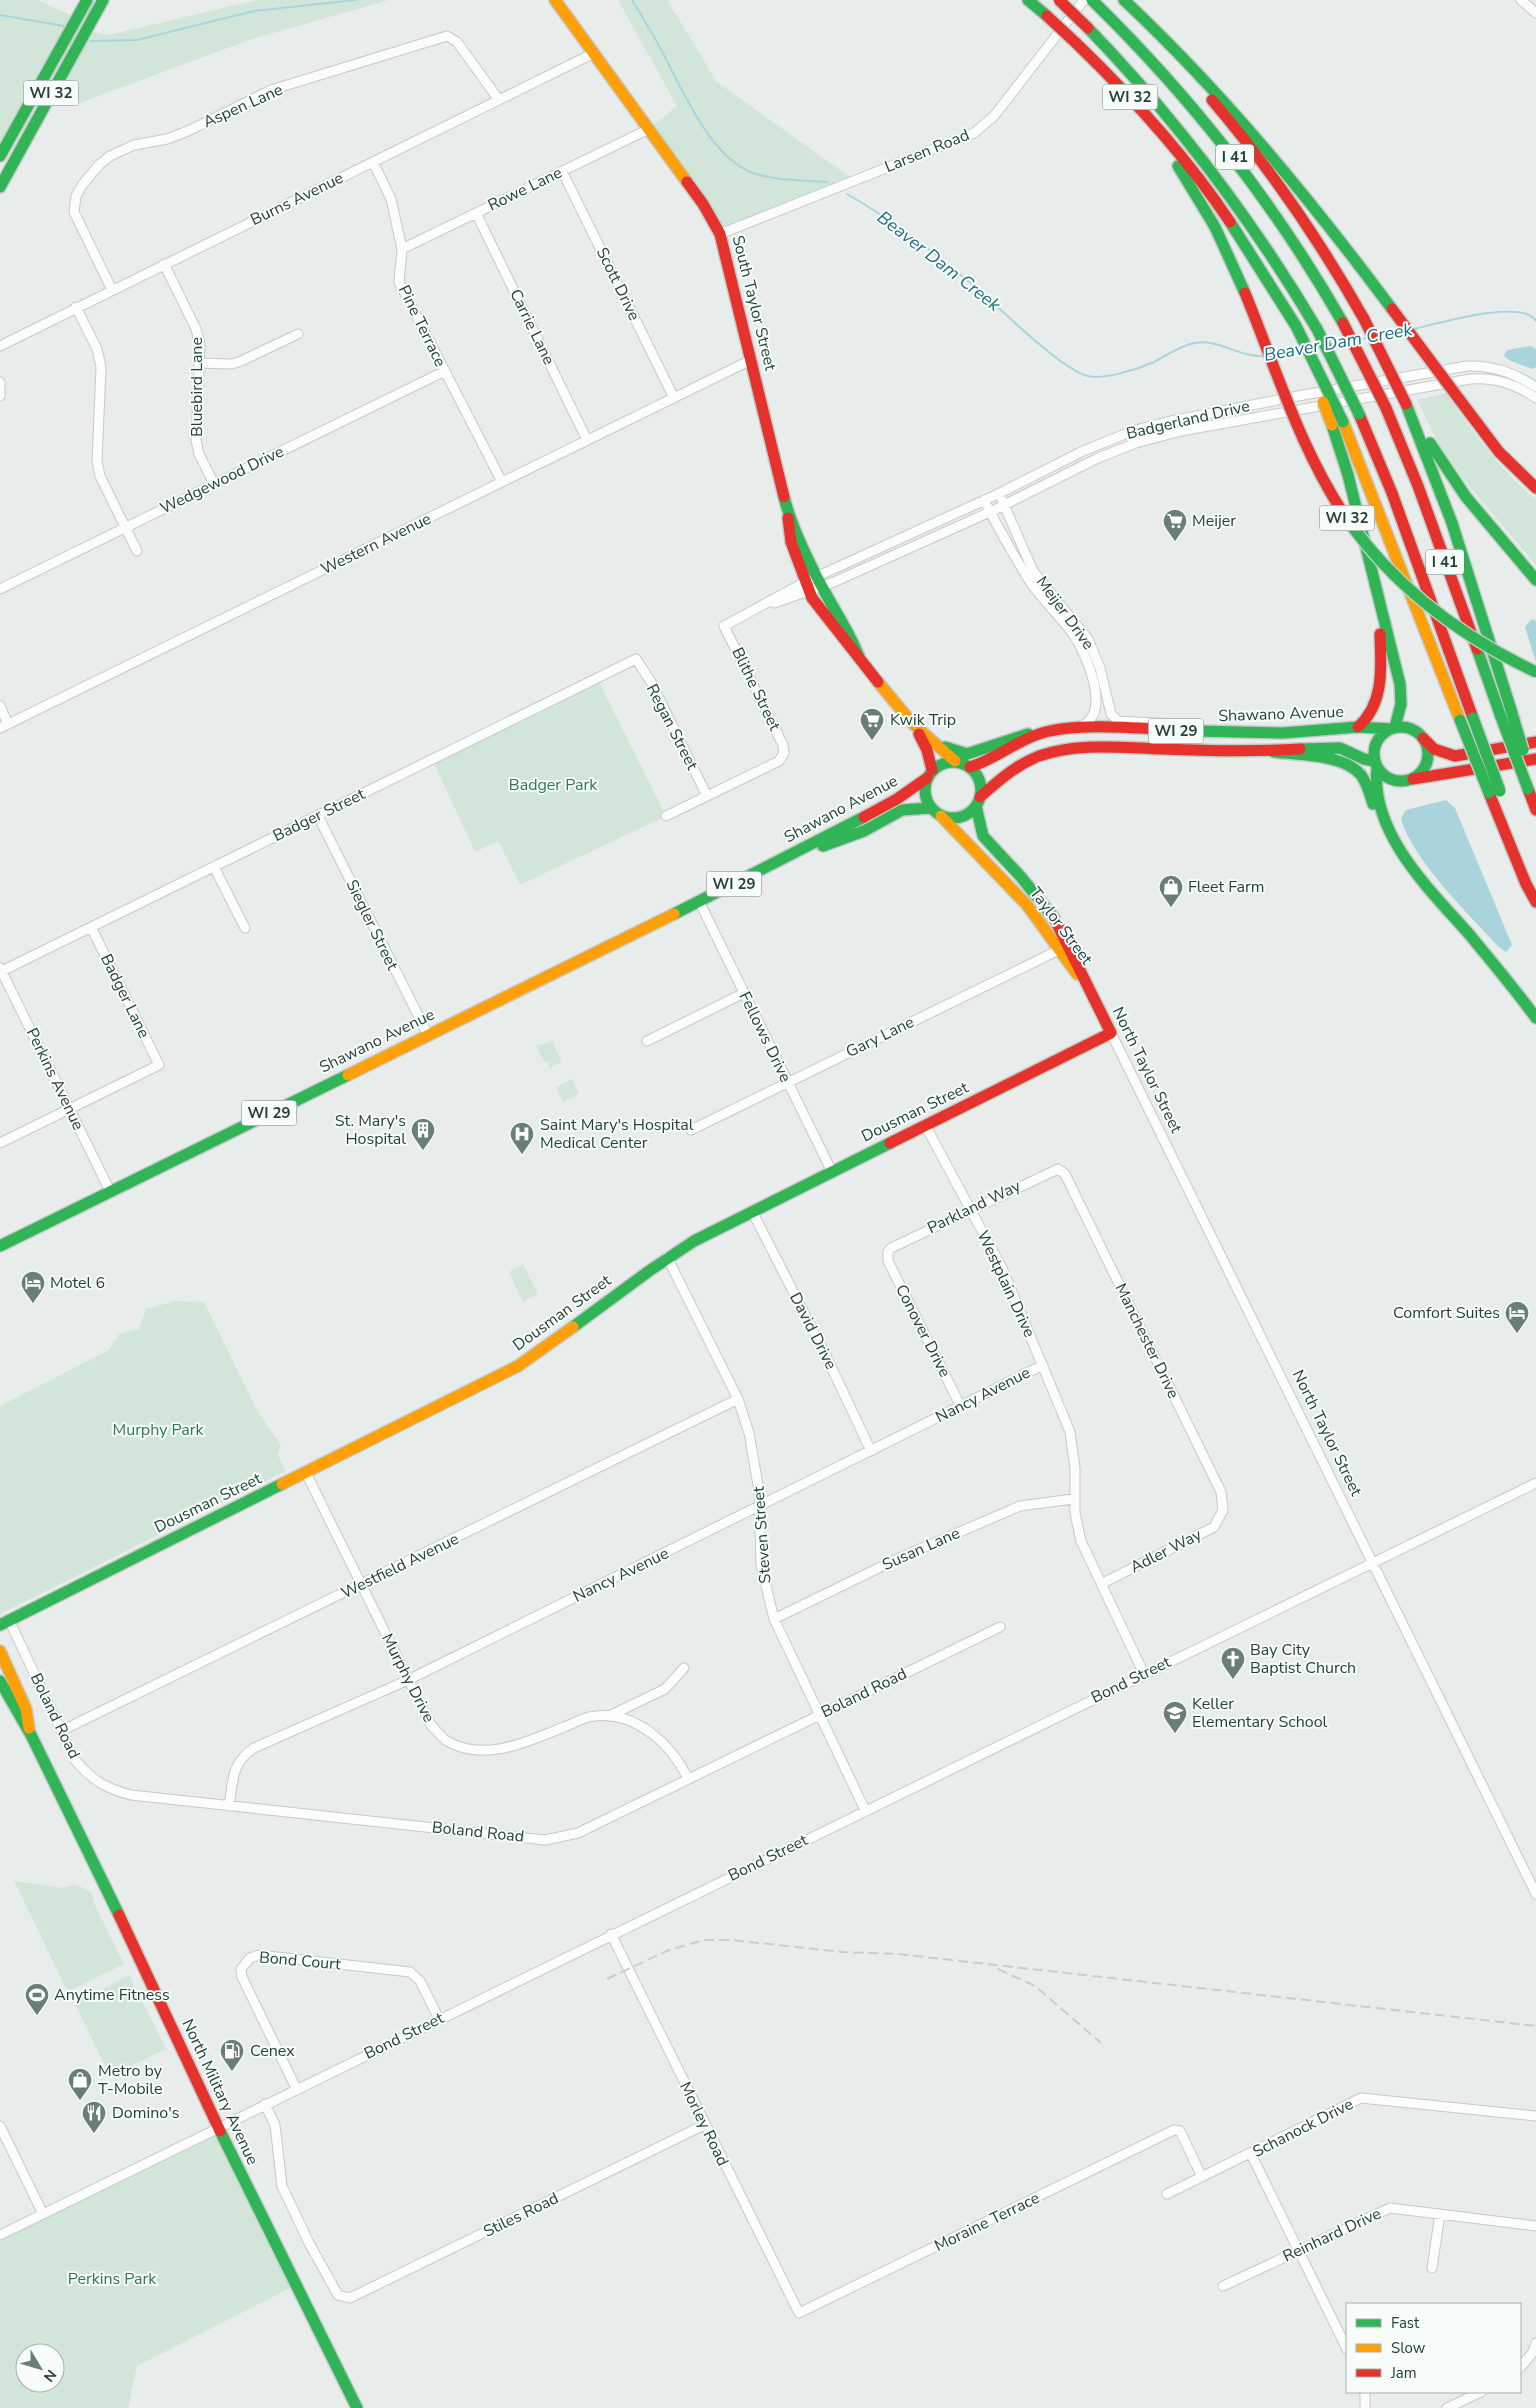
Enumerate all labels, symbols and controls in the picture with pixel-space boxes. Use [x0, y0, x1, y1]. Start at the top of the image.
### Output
street label: Aspen Lane [200, 79, 286, 133]
road number: WI 32 [23, 80, 78, 106]
road number: WI 32 [1102, 84, 1158, 110]
street label: Larsen Road [881, 124, 973, 178]
road number: I 41 [1216, 144, 1254, 170]
street label: Rowe Lane [484, 162, 566, 216]
street label: Burns Avenue [247, 167, 347, 231]
water label: Beaver Dam Creek [872, 205, 1006, 317]
street label: South Taylor Street [727, 233, 782, 373]
street label: Scott Drive [591, 244, 645, 324]
street label: Pine Terrace [393, 282, 451, 370]
street label: Carrie Lane [504, 286, 560, 368]
water label: Beaver Dam Creek [1262, 317, 1415, 367]
street label: Bluebird Lane [186, 337, 208, 437]
street label: Badgerland Drive [1124, 395, 1252, 445]
street label: Wedgewood Drive [157, 441, 287, 519]
road number: WI 32 [1320, 506, 1374, 530]
street label: Western Avenue [317, 508, 435, 580]
supermarket icon: Meijer [1162, 508, 1188, 542]
place label: Meijer [1192, 510, 1236, 532]
road number: I 41 [1426, 550, 1464, 574]
street label: Meijer Drive [1031, 572, 1099, 654]
street label: Blithe Street [726, 644, 786, 735]
street label: Regan Street [641, 680, 703, 774]
street label: Shawano Avenue [1218, 701, 1344, 727]
supermarket icon: Kwik Trip [859, 707, 885, 741]
place label: Kwik Trip [890, 709, 956, 731]
road number: WI 29 [1148, 718, 1204, 744]
street label: Shawano Avenue [780, 770, 902, 848]
park label: Badger Park [509, 774, 598, 796]
street label: Badger Street [269, 783, 369, 847]
road number: WI 29 [706, 872, 762, 896]
shop icon: Fleet Farm [1158, 874, 1184, 908]
street label: Siegler Street [341, 876, 404, 974]
place label: Fleet Farm [1188, 876, 1265, 898]
street label: Taylor Street [1025, 883, 1098, 970]
street label: Badger Lane [95, 950, 155, 1042]
street label: Fellows Drive [734, 988, 796, 1086]
street label: North Taylor Street [1107, 1003, 1187, 1137]
street label: Shawano Avenue [316, 1004, 438, 1078]
street label: Gary Lane [842, 1011, 918, 1063]
street label: Perkins Avenue [21, 1024, 89, 1134]
street label: Dousman Street [858, 1076, 973, 1147]
road number: WI 29 [242, 1100, 296, 1126]
place label: St. Mary's Hospital [335, 1110, 406, 1150]
place label: Saint Mary's Hospital Medical Center [540, 1114, 694, 1154]
building icon: St. Mary's Hospital [410, 1117, 436, 1151]
hospital icon: Saint Mary's Hospital Medical Center [509, 1121, 535, 1155]
street label: Parkland Way [924, 1175, 1025, 1239]
street label: Westplain Drive [972, 1227, 1040, 1341]
hotel icon: Motel 6 [20, 1270, 46, 1304]
street label: Dousman Street [508, 1270, 616, 1356]
place label: Motel 6 [50, 1272, 105, 1294]
street label: Manchester Drive [1110, 1280, 1184, 1402]
street label: Conover Drive [890, 1281, 956, 1381]
street label: David Drive [784, 1289, 842, 1373]
hotel icon: Comfort Suites [1504, 1300, 1530, 1334]
place label: Comfort Suites [1393, 1302, 1500, 1324]
street label: Nancy Avenue [932, 1362, 1034, 1428]
street label: North Taylor Street [1287, 1366, 1367, 1500]
park label: Murphy Park [112, 1419, 204, 1441]
street label: Dousman Street [151, 1467, 266, 1538]
street label: Steven Street [748, 1485, 776, 1584]
street label: Susan Lane [879, 1522, 963, 1576]
street label: Adler Way [1127, 1523, 1206, 1578]
street label: Westfield Avenue [337, 1528, 463, 1604]
street label: Nancy Avenue [570, 1542, 672, 1608]
street label: Murphy Drive [376, 1630, 440, 1726]
place label: Bay City Baptist Church [1250, 1639, 1356, 1679]
church icon: Bay City Baptist Church [1220, 1646, 1246, 1680]
street label: Bond Street [1088, 1651, 1175, 1709]
street label: Boland Road [818, 1663, 910, 1723]
street label: Boland Road [25, 1670, 85, 1762]
place label: Keller Elementary School [1192, 1693, 1328, 1733]
school or university icon: Keller Elementary School [1162, 1700, 1188, 1734]
street label: Boland Road [431, 1816, 525, 1848]
street label: Bond Street [725, 1829, 812, 1887]
street label: Bond Court [258, 1946, 342, 1976]
sports icon: Anytime Fitness [24, 1982, 50, 2016]
place label: Anytime Fitness [54, 1984, 170, 2006]
street label: Bond Street [361, 2007, 448, 2065]
street label: North Military Avenue [177, 2015, 263, 2169]
fuel station icon: Cenex [219, 2038, 245, 2072]
place label: Cenex [250, 2040, 295, 2062]
place label: Metro by T-Mobile [98, 2060, 163, 2100]
shop icon: Metro by T-Mobile [67, 2067, 93, 2101]
street label: Morley Road [674, 2078, 734, 2170]
street label: Schanock Drive [1249, 2093, 1357, 2163]
restaurant icon: Domino's [81, 2100, 107, 2134]
place label: Domino's [112, 2102, 179, 2124]
street label: Stiles Road [480, 2187, 562, 2243]
street label: Moraine Terrace [931, 2187, 1043, 2257]
street label: Reinhard Drive [1279, 2203, 1385, 2267]
park label: Perkins Park [68, 2268, 157, 2290]
legend [1346, 2303, 1521, 2393]
text: Fast [1391, 2313, 1420, 2333]
text: Slow [1391, 2338, 1426, 2358]
north arrow [15, 2343, 65, 2393]
text: Jam [1390, 2363, 1417, 2383]
text: N [39, 2366, 61, 2386]

